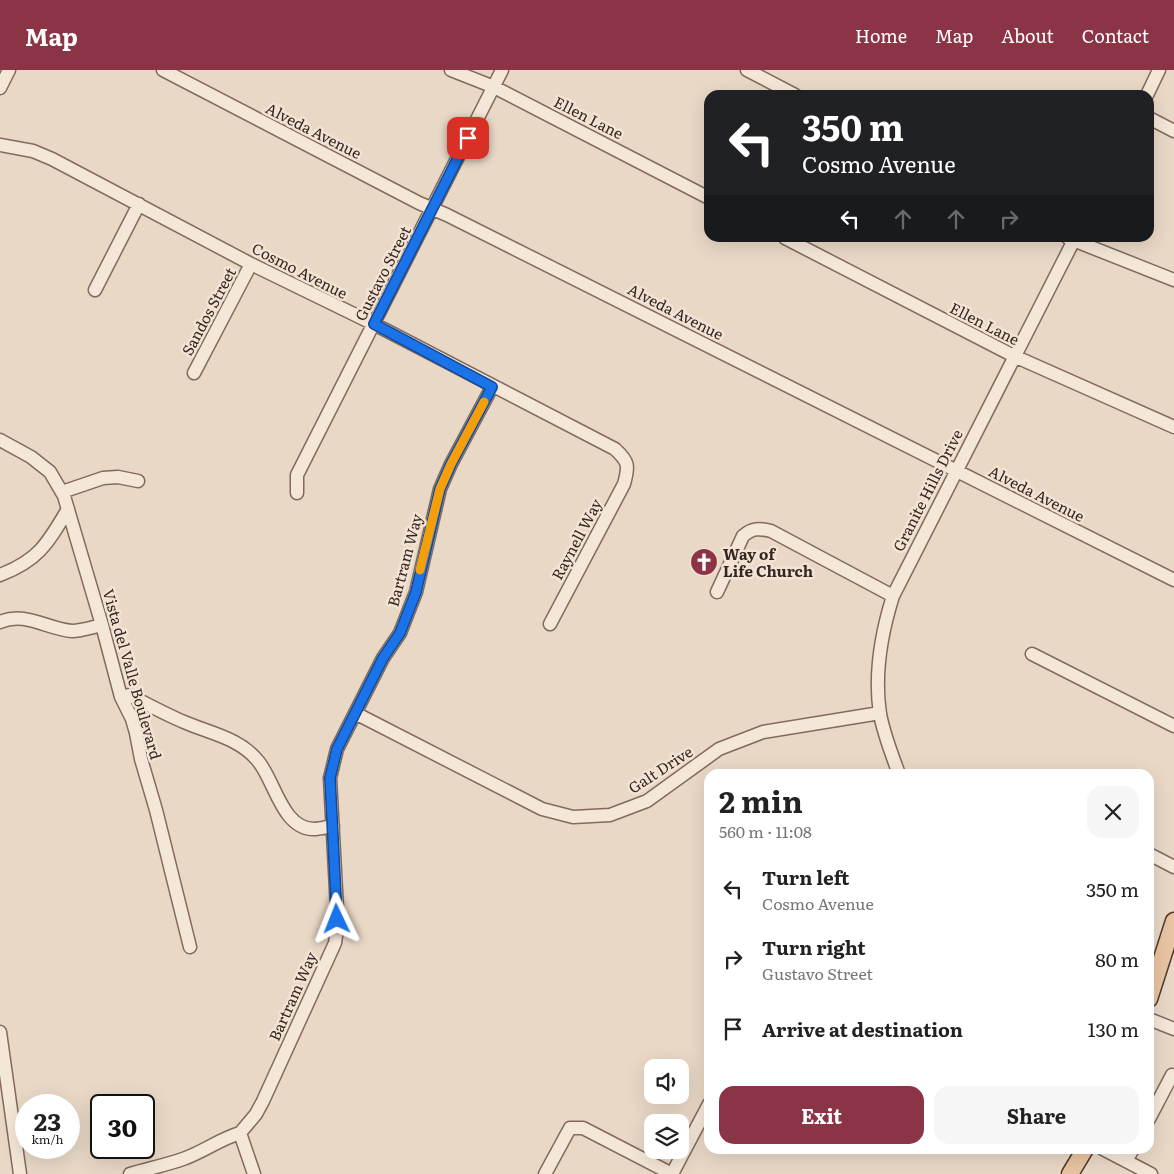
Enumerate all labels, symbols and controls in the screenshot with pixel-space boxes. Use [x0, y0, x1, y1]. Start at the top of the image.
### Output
text: Map [25, 18, 78, 53]
text: Home [855, 22, 907, 49]
text: Map [935, 22, 973, 49]
text: About [1001, 22, 1054, 49]
text: Contact [1082, 22, 1149, 49]
street label: Ellen Lane [550, 90, 628, 144]
street label: Alveda Avenue [262, 96, 366, 164]
text: 350 m [802, 100, 904, 152]
icon: left [719, 110, 784, 175]
pin [447, 117, 489, 159]
icon: arrive [454, 124, 482, 152]
text: Cosmo Avenue [802, 147, 956, 180]
icon: left [836, 205, 864, 233]
icon: ahead [889, 205, 917, 233]
icon: ahead [942, 205, 970, 233]
icon: right [995, 205, 1023, 233]
street label: Gustavo Street [348, 221, 416, 325]
street label: Cosmo Avenue [248, 236, 352, 304]
street label: Sandos Street [175, 263, 241, 359]
street label: Alveda Avenue [624, 277, 728, 345]
street label: Ellen Lane [946, 296, 1024, 350]
street label: Granite Hills Drive [886, 425, 968, 555]
street label: Alveda Avenue [985, 459, 1089, 527]
street label: Raynell Way [545, 494, 607, 584]
street label: Bartram Way [381, 511, 428, 609]
place label: Way of Life Church [723, 542, 813, 582]
church icon: Way of Life Church [689, 547, 719, 577]
street label: Vista del Valle Boulevard [98, 586, 168, 762]
street label: Galt Drive [623, 739, 697, 798]
text: 2 min [719, 778, 803, 822]
button: close [1087, 786, 1139, 838]
text: 560 m · 11:08 [719, 819, 812, 843]
text: Turn left [762, 863, 849, 891]
icon: left [719, 875, 747, 903]
text: 350 m [1086, 875, 1139, 903]
text: Cosmo Avenue [762, 891, 874, 915]
position arrow [310, 892, 362, 944]
text: Turn right [762, 933, 866, 961]
icon: right [719, 945, 747, 973]
text: 80 m [1095, 945, 1139, 973]
street label: Bartram Way [262, 947, 322, 1044]
text: Gustavo Street [762, 961, 873, 985]
icon: arrive [719, 1015, 747, 1043]
text: Arrive at destination [762, 1015, 963, 1043]
text: 130 m [1088, 1015, 1139, 1043]
map controls [644, 1059, 689, 1159]
button: sound [644, 1059, 689, 1104]
button: Exit [719, 1086, 924, 1144]
button: Share [934, 1086, 1139, 1144]
speed limit sign: 30 [90, 1094, 155, 1159]
text: 23 [34, 1102, 61, 1139]
button: layers [644, 1114, 689, 1159]
text: km/h [32, 1130, 63, 1148]

